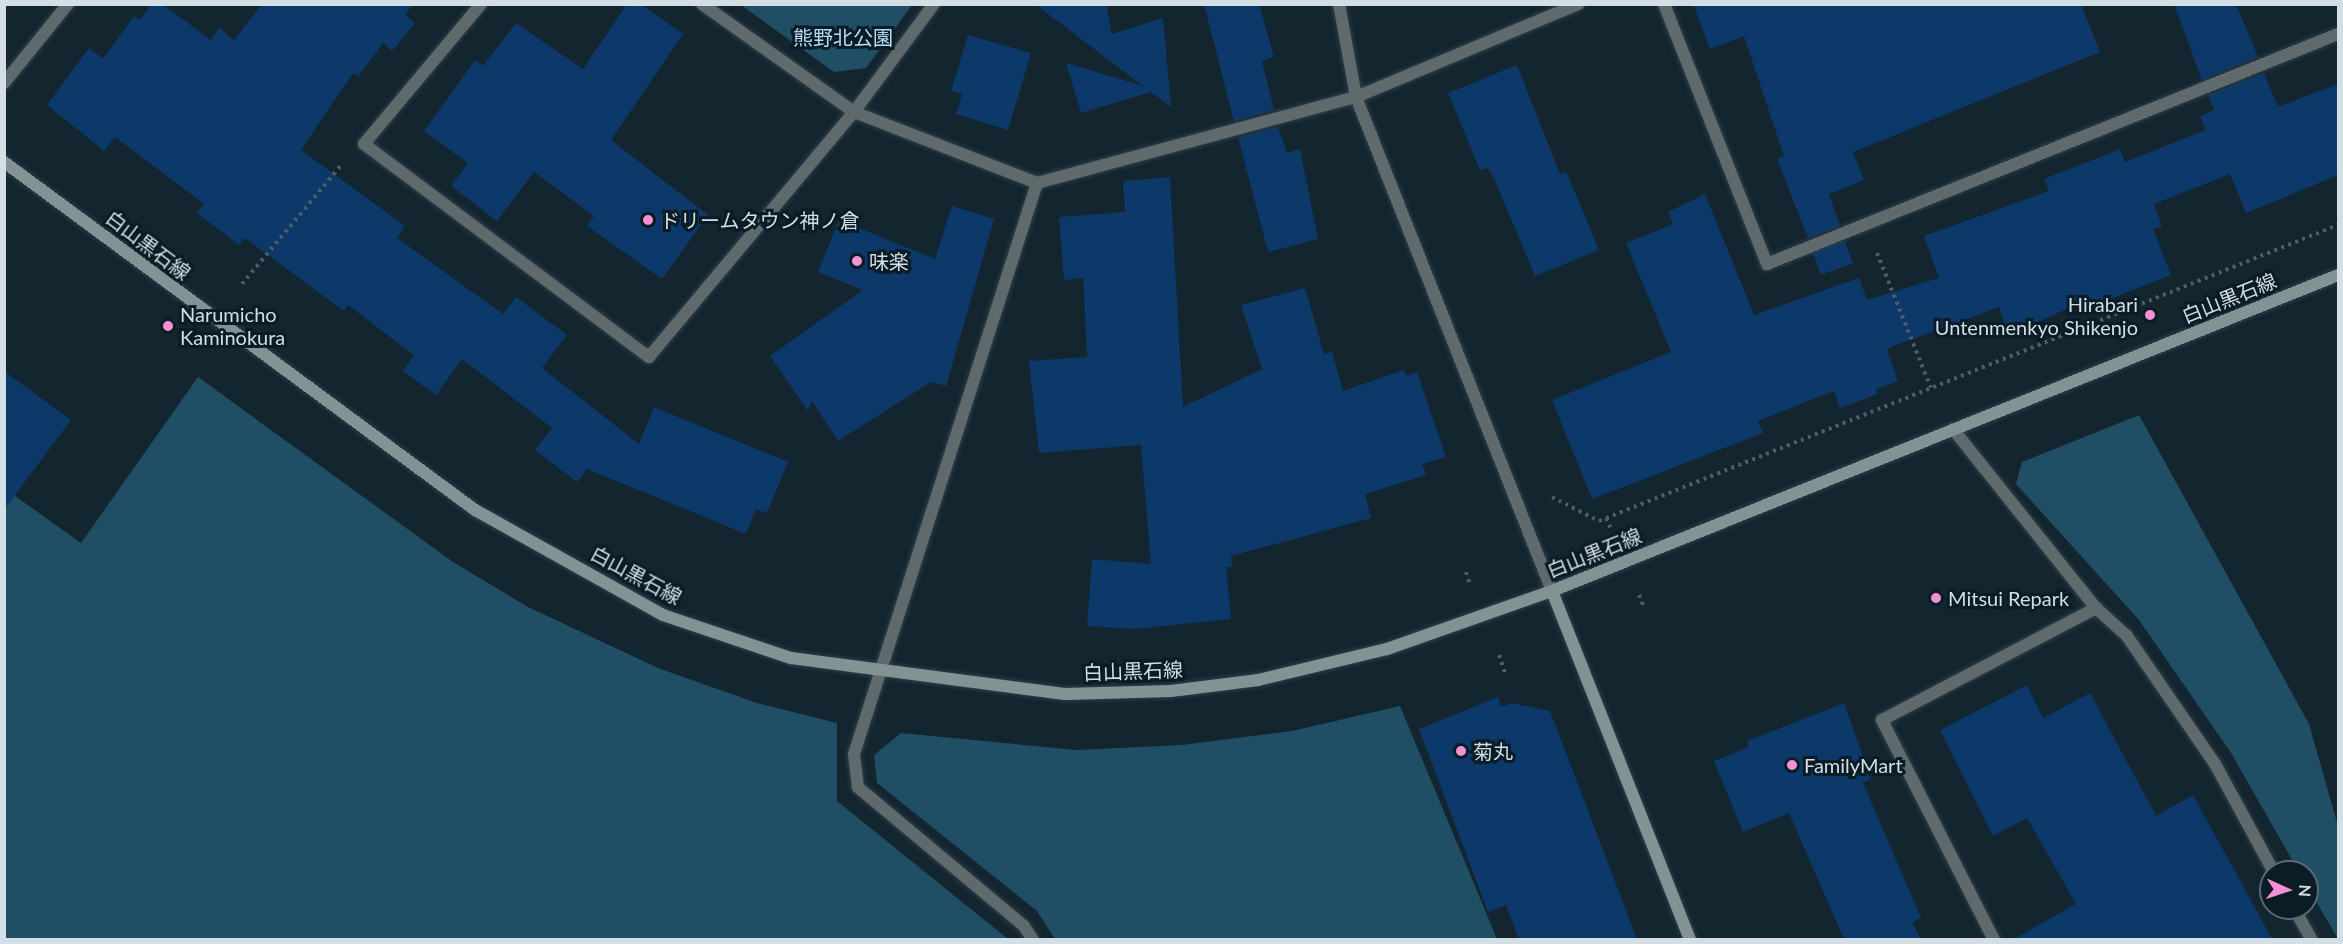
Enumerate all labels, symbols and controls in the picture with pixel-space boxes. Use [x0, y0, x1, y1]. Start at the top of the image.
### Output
park label: 熊野北公園 [793, 25, 893, 49]
street label: 白山黒石線 [101, 205, 195, 285]
place label: ドリームタウン神ノ倉 [660, 208, 860, 232]
marker: ドリームタウン神ノ倉 [641, 213, 655, 227]
place label: 味楽 [869, 249, 909, 273]
marker: 味楽 [850, 254, 864, 268]
street label: 白山黒石線 [2178, 268, 2280, 328]
place label: Hirabari Untenmenkyo Shikenjo [1935, 292, 2138, 339]
place label: Narumicho Kaminokura [180, 302, 285, 349]
marker: Hirabari Untenmenkyo Shikenjo [2143, 308, 2157, 322]
marker: Narumicho Kaminokura [161, 319, 175, 333]
street label: 白山黒石線 [1543, 523, 1645, 583]
street label: 白山黒石線 [586, 541, 686, 609]
place label: Mitsui Repark [1948, 586, 2069, 610]
marker: Mitsui Repark [1929, 591, 1943, 605]
street label: 白山黒石線 [1083, 657, 1183, 685]
place label: 菊丸 [1473, 739, 1513, 763]
marker: 菊丸 [1454, 744, 1468, 758]
place label: FamilyMart [1804, 753, 1903, 777]
marker: FamilyMart [1785, 758, 1799, 772]
north arrow [2259, 860, 2319, 920]
text: N [2296, 884, 2315, 898]

